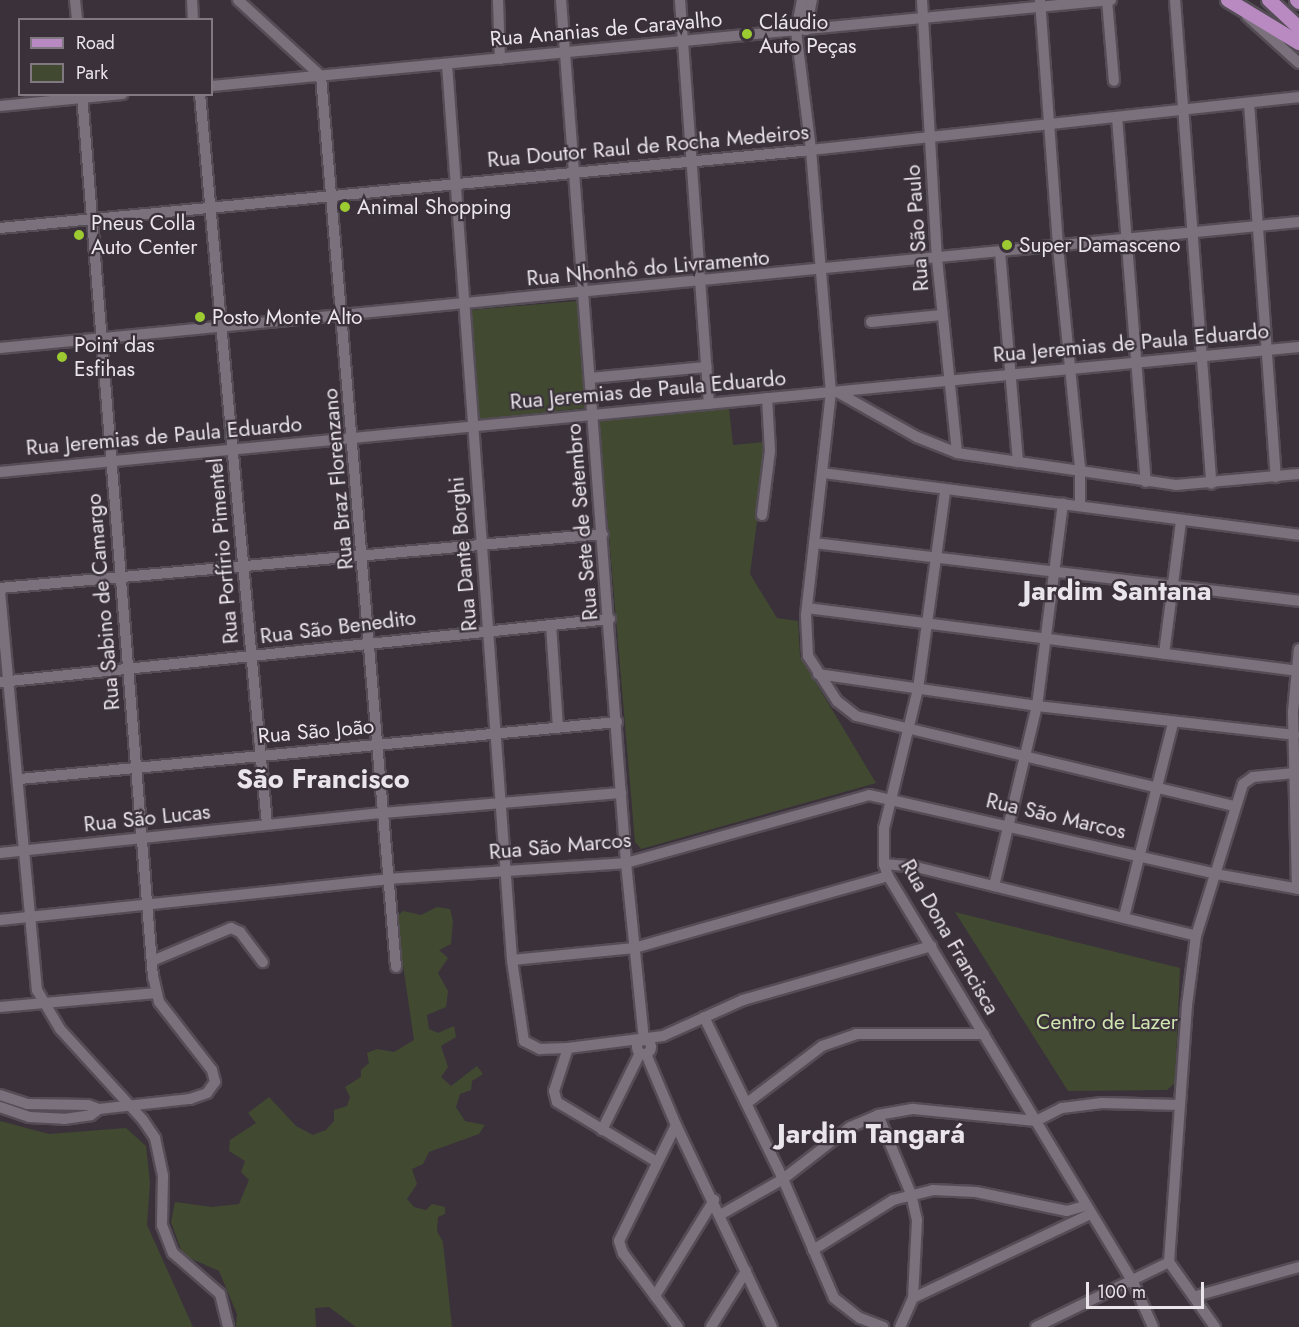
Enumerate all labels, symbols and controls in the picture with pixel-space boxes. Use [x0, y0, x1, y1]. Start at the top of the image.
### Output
street label: Rua Ananias de Caravalho [489, 6, 723, 52]
place label: Cláudio Auto Peças [759, 9, 857, 59]
legend [18, 18, 213, 96]
marker: Cláudio Auto Peças [740, 27, 754, 41]
text: Road [76, 30, 115, 56]
text: Park [76, 60, 108, 86]
street label: Rua Doutor Raul de Rocha Medeiros [486, 119, 810, 173]
street label: Rua São Paulo [900, 164, 934, 292]
place label: Animal Shopping [357, 194, 511, 220]
marker: Animal Shopping [338, 200, 352, 214]
place label: Pneus Colla Auto Center [91, 210, 198, 260]
marker: Pneus Colla Auto Center [72, 228, 86, 242]
place label: Super Damasceno [1019, 232, 1180, 258]
marker: Super Damasceno [1000, 238, 1014, 252]
street label: Rua Nhonhô do Livramento [526, 245, 770, 291]
place label: Posto Monte Alto [212, 304, 362, 330]
marker: Posto Monte Alto [193, 310, 207, 324]
street label: Rua Jeremias de Paula Eduardo [992, 318, 1270, 368]
place label: Point das Esfihas [74, 332, 155, 382]
marker: Point das Esfihas [55, 350, 69, 364]
street label: Rua Jeremias de Paula Eduardo [509, 365, 787, 415]
street label: Rua Braz Florenzano [318, 387, 358, 571]
street label: Rua Jeremias de Paula Eduardo [25, 411, 303, 461]
street label: Rua Sete de Setembro [561, 422, 603, 622]
street label: Rua Porfírio Pimentel [202, 457, 244, 645]
street label: Rua Dante Borghi [444, 476, 482, 632]
street label: Rua Sabino de Camargo [81, 493, 125, 711]
district label: Jardim Santana [1022, 575, 1212, 607]
street label: Rua São Benedito [259, 605, 417, 649]
street label: Rua São João [257, 713, 375, 749]
district label: São Francisco [236, 763, 410, 795]
street label: Rua São Marcos [984, 788, 1128, 844]
street label: Rua São Lucas [82, 799, 212, 837]
street label: Rua São Marcos [488, 827, 632, 865]
street label: Rua Dona Francisca [895, 855, 1005, 1019]
park label: Centro de Lazer [1036, 1009, 1178, 1035]
district label: Jardim Tangará [777, 1118, 965, 1150]
scale bar [1089, 1270, 1208, 1308]
text: 100 m [1097, 1279, 1146, 1305]

